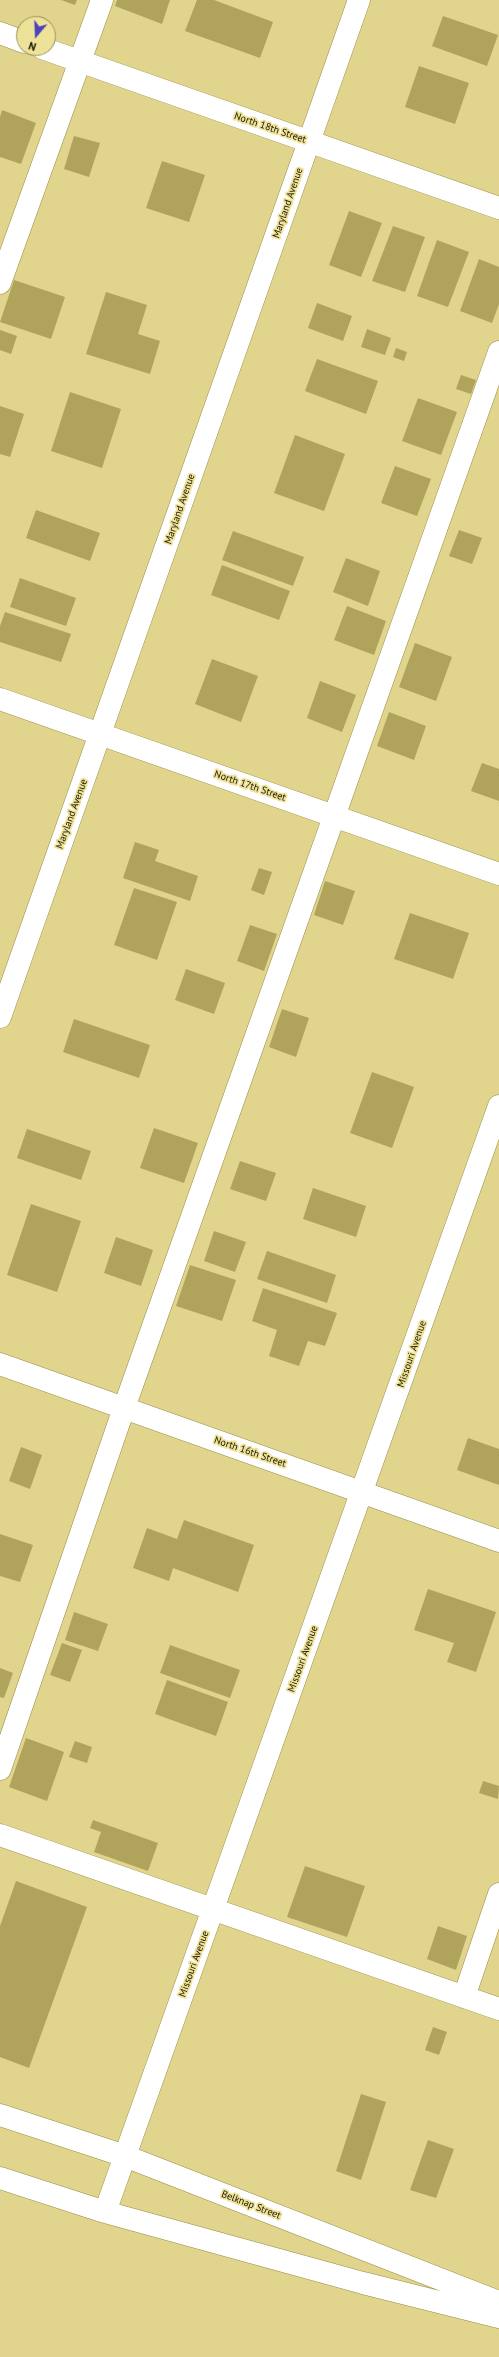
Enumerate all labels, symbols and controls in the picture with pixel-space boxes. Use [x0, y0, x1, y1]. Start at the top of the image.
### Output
north arrow [16, 16, 56, 56]
text: N [27, 39, 38, 54]
street label: North 18th Street [232, 110, 308, 146]
street label: Maryland Avenue [270, 166, 306, 240]
street label: Maryland Avenue [162, 472, 198, 546]
street label: North 17th Street [213, 768, 287, 804]
street label: Maryland Avenue [54, 777, 90, 851]
street label: Missouri Avenue [395, 1319, 429, 1389]
street label: North 16th Street [212, 1434, 288, 1470]
street label: Missouri Avenue [285, 1624, 321, 1694]
street label: Missouri Avenue [176, 1929, 212, 1999]
street label: Belknap Street [220, 2188, 282, 2222]

